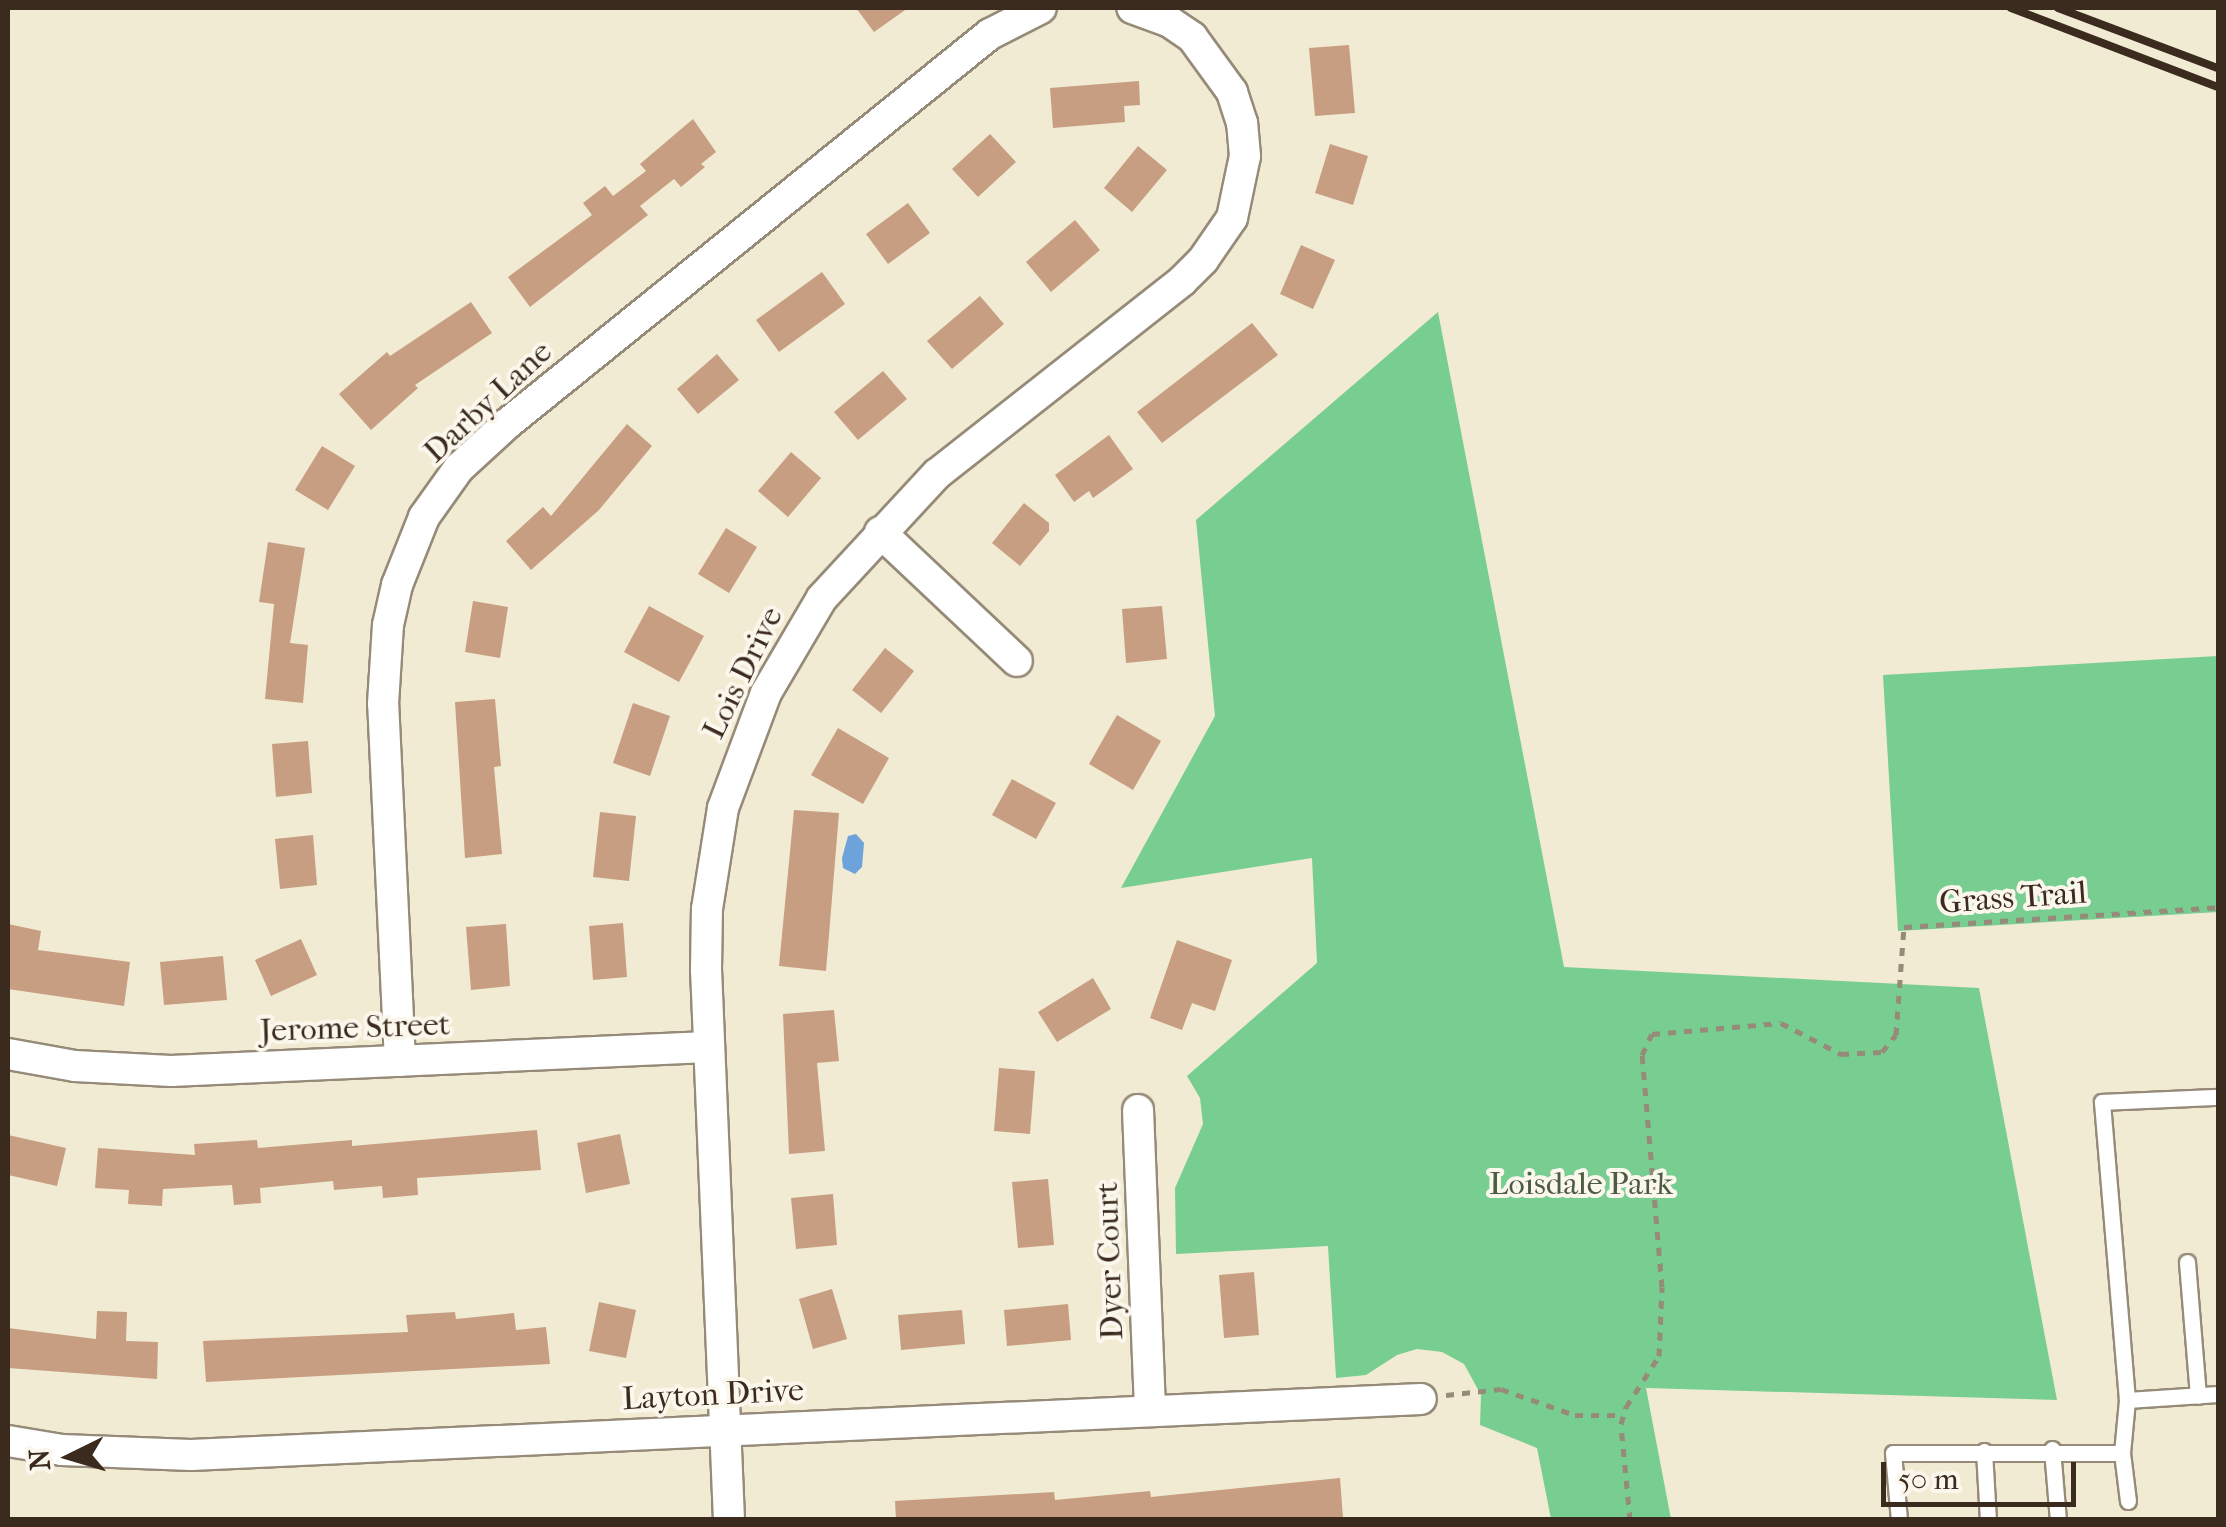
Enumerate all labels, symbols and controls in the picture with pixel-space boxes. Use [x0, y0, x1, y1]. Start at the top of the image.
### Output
street label: Darby Lane [416, 333, 560, 471]
street label: Lois Drive [695, 601, 791, 745]
street label: Grass Trail [1938, 874, 2088, 922]
street label: Jerome Street [259, 1005, 451, 1051]
park label: Loisdale Park [1489, 1165, 1673, 1203]
street label: Dyer Court [1088, 1181, 1132, 1341]
street label: Layton Drive [621, 1371, 805, 1419]
north arrow [20, 1407, 120, 1507]
scale bar [1886, 1442, 2081, 1504]
text: N [22, 1448, 57, 1472]
text: 50 m [1898, 1462, 1959, 1497]

